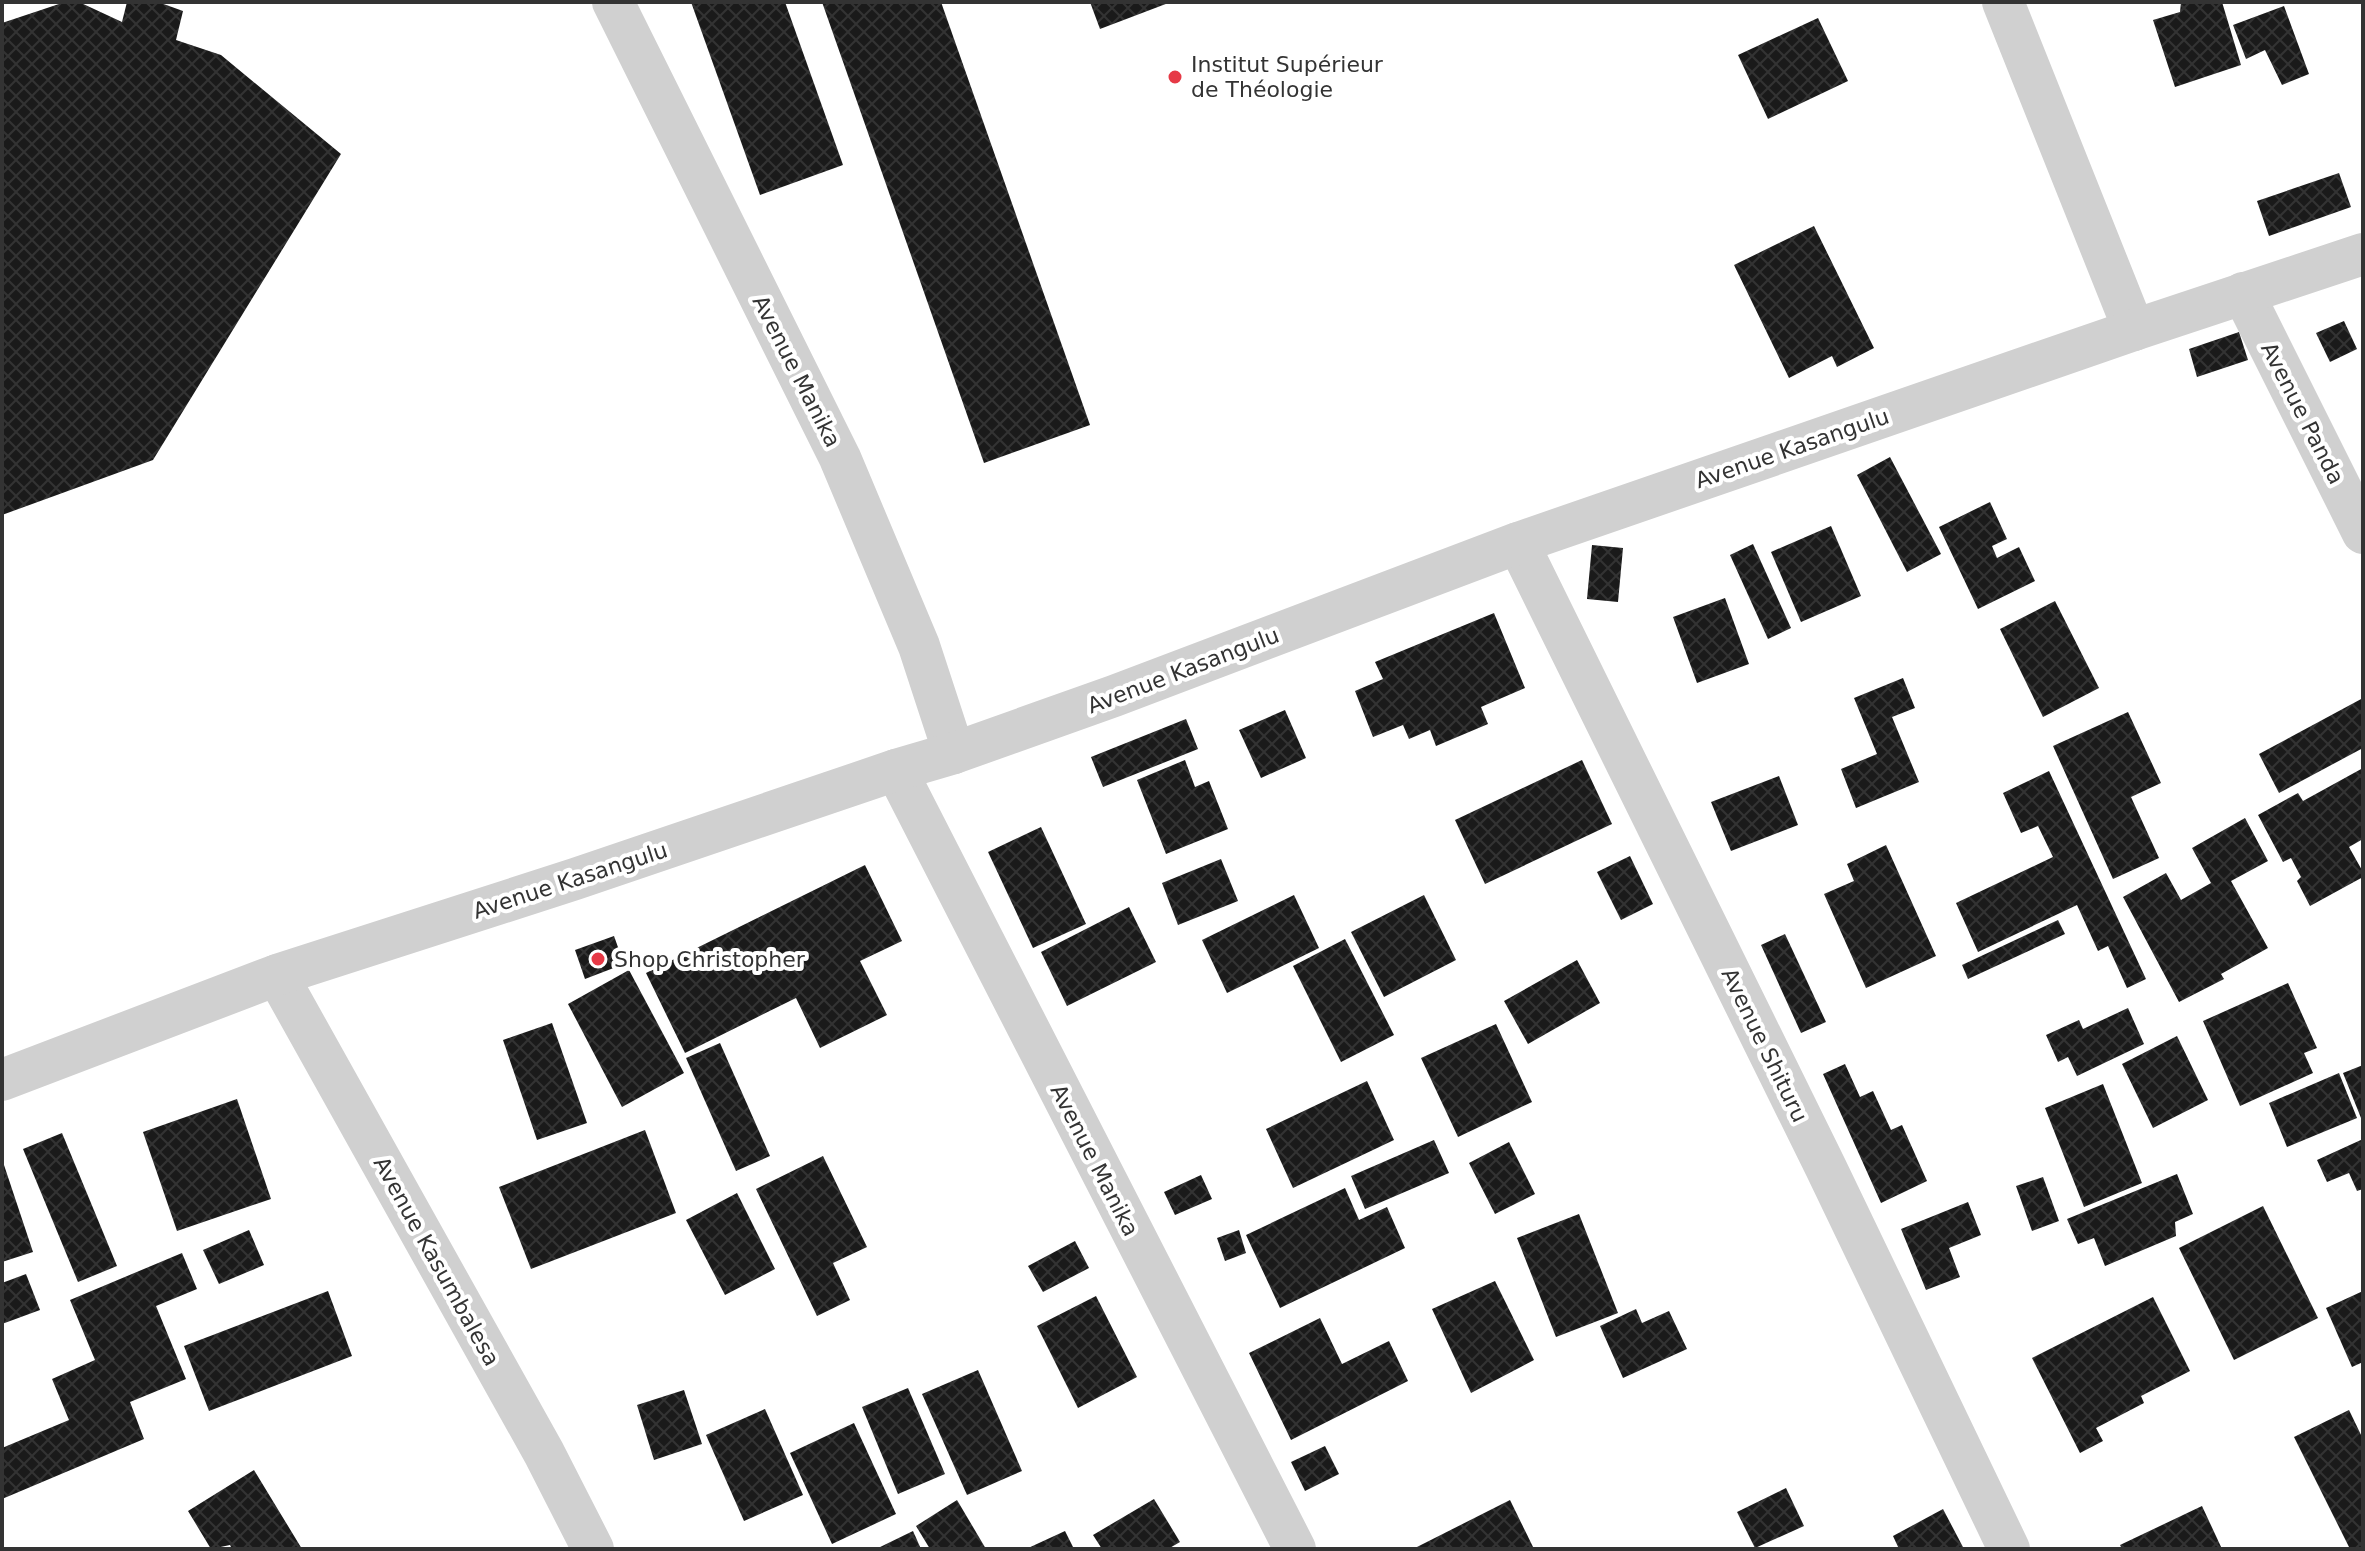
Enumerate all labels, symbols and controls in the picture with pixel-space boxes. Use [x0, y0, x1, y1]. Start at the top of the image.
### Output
place label: Institut Supérieur de Théologie [1191, 52, 1384, 102]
marker: Institut Supérieur de Théologie [1166, 68, 1184, 86]
street label: Avenue Manika [747, 291, 846, 451]
street label: Avenue Panda [2256, 338, 2349, 488]
street label: Avenue Kasangulu [1692, 404, 1892, 493]
street label: Avenue Kasangulu [1084, 622, 1282, 719]
street label: Avenue Kasangulu [470, 837, 671, 924]
place label: Shop Christopher [614, 947, 806, 972]
marker: Shop Christopher [589, 950, 607, 968]
street label: Avenue Shituru [1716, 964, 1813, 1126]
street label: Avenue Manika [1045, 1080, 1144, 1240]
street label: Avenue Kasumbalesa [369, 1152, 504, 1370]

